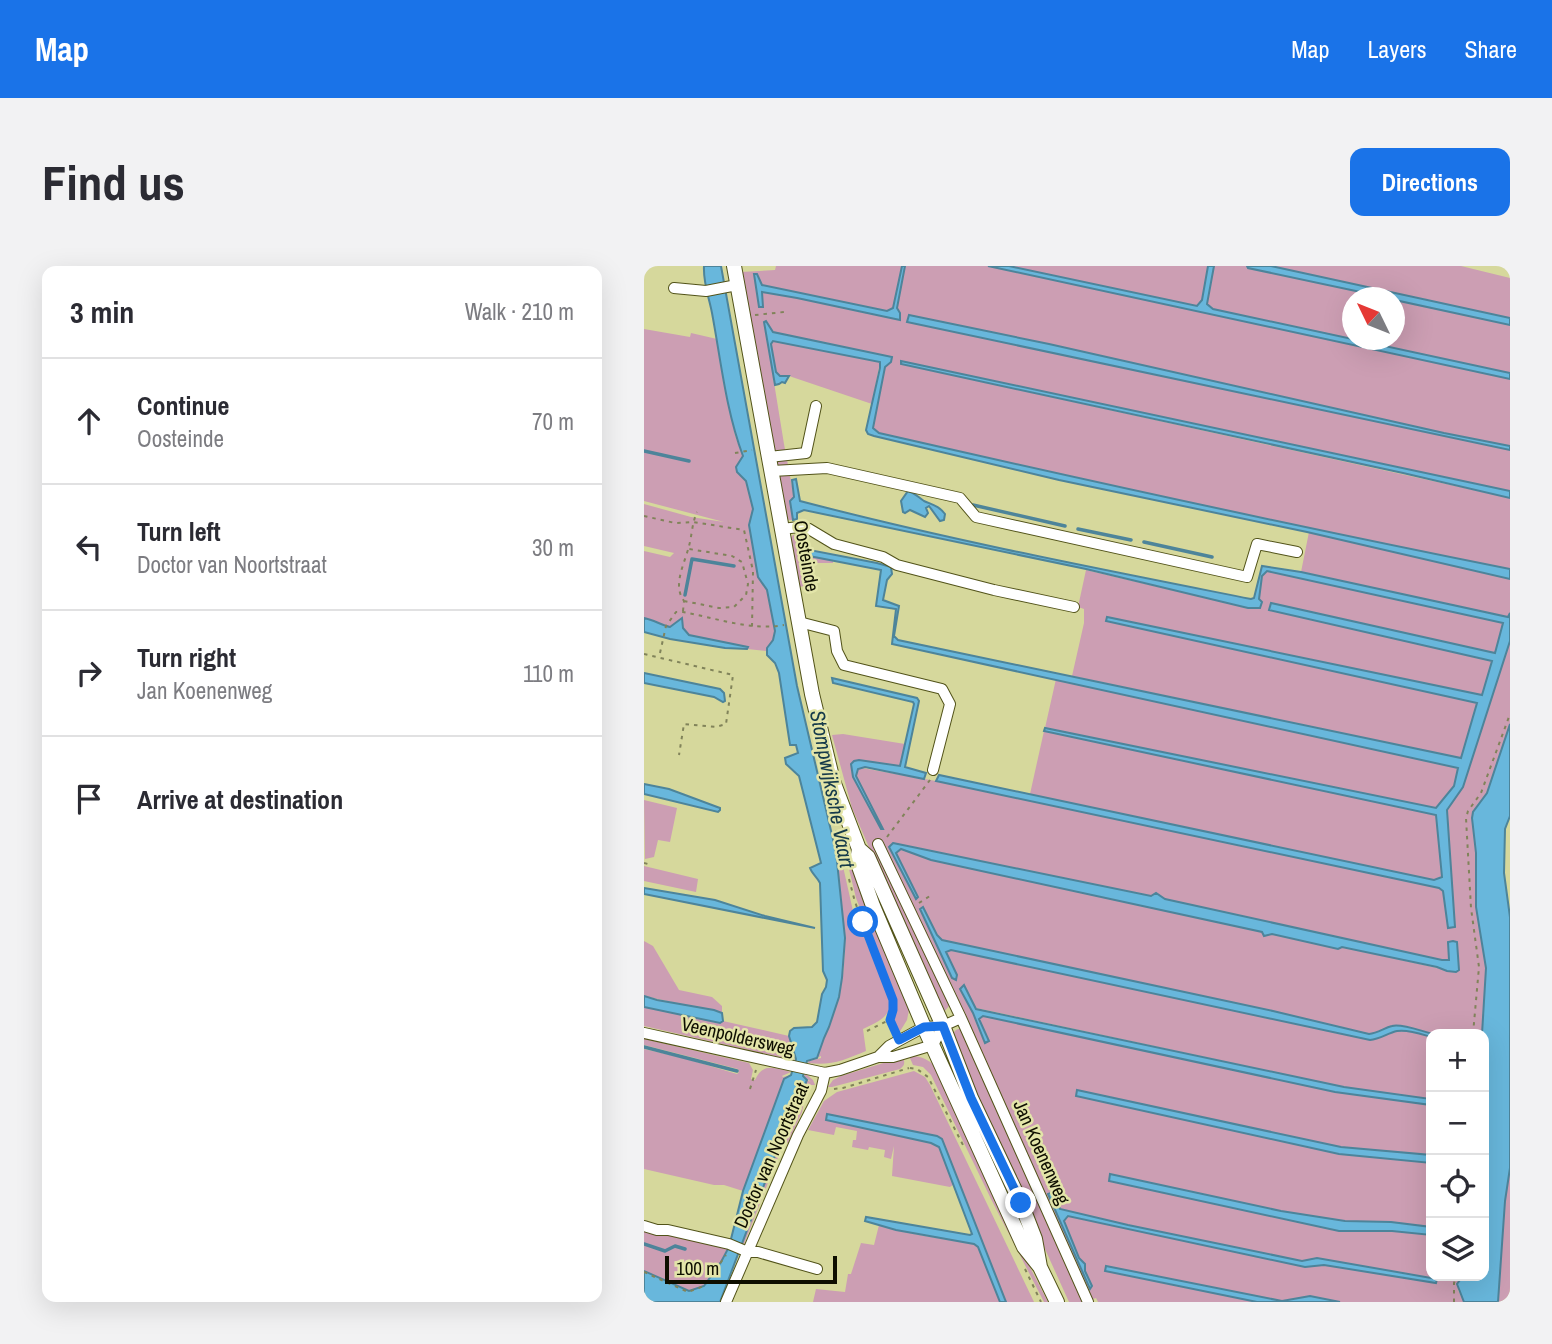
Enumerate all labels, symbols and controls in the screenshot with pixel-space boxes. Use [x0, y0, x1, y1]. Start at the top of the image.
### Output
text: Map [35, 27, 89, 71]
text: Map [1291, 33, 1329, 65]
text: Layers [1367, 33, 1426, 65]
text: Share [1464, 33, 1517, 65]
button: Directions [1350, 148, 1510, 216]
text: Find us [42, 149, 185, 215]
north arrow [1342, 287, 1405, 350]
text: 3 min [70, 292, 134, 332]
text: Walk · 210 m [465, 296, 574, 327]
text: Continue [137, 388, 229, 423]
icon: ahead [70, 402, 108, 440]
text: 70 m [532, 406, 574, 437]
text: Oosteinde [137, 423, 224, 454]
text: Turn left [137, 514, 221, 549]
street label: Oosteinde [788, 518, 826, 594]
icon: left [70, 528, 108, 566]
text: 30 m [532, 532, 574, 563]
text: Doctor van Noortstraat [137, 549, 327, 580]
text: Turn right [137, 640, 236, 675]
icon: right [70, 654, 108, 692]
text: 110 m [523, 658, 574, 689]
text: Jan Koenenweg [137, 675, 272, 706]
water label: Stompwijksche Vaart [803, 708, 862, 871]
icon: arrive [70, 780, 108, 818]
text: Arrive at destination [137, 782, 343, 817]
route start [847, 906, 878, 937]
street label: Veenpoldersweg [679, 1010, 797, 1062]
map controls [1426, 1029, 1489, 1281]
button: + [1426, 1029, 1489, 1092]
street label: Doctor van Noortstraat [727, 1078, 815, 1232]
button: − [1426, 1092, 1489, 1155]
street label: Jan Koenenweg [1007, 1096, 1077, 1209]
button: locate [1426, 1155, 1489, 1218]
route end [1005, 1187, 1036, 1218]
button: layers [1426, 1218, 1489, 1281]
scale bar [665, 1253, 836, 1285]
text: 100 m [676, 1255, 719, 1281]

